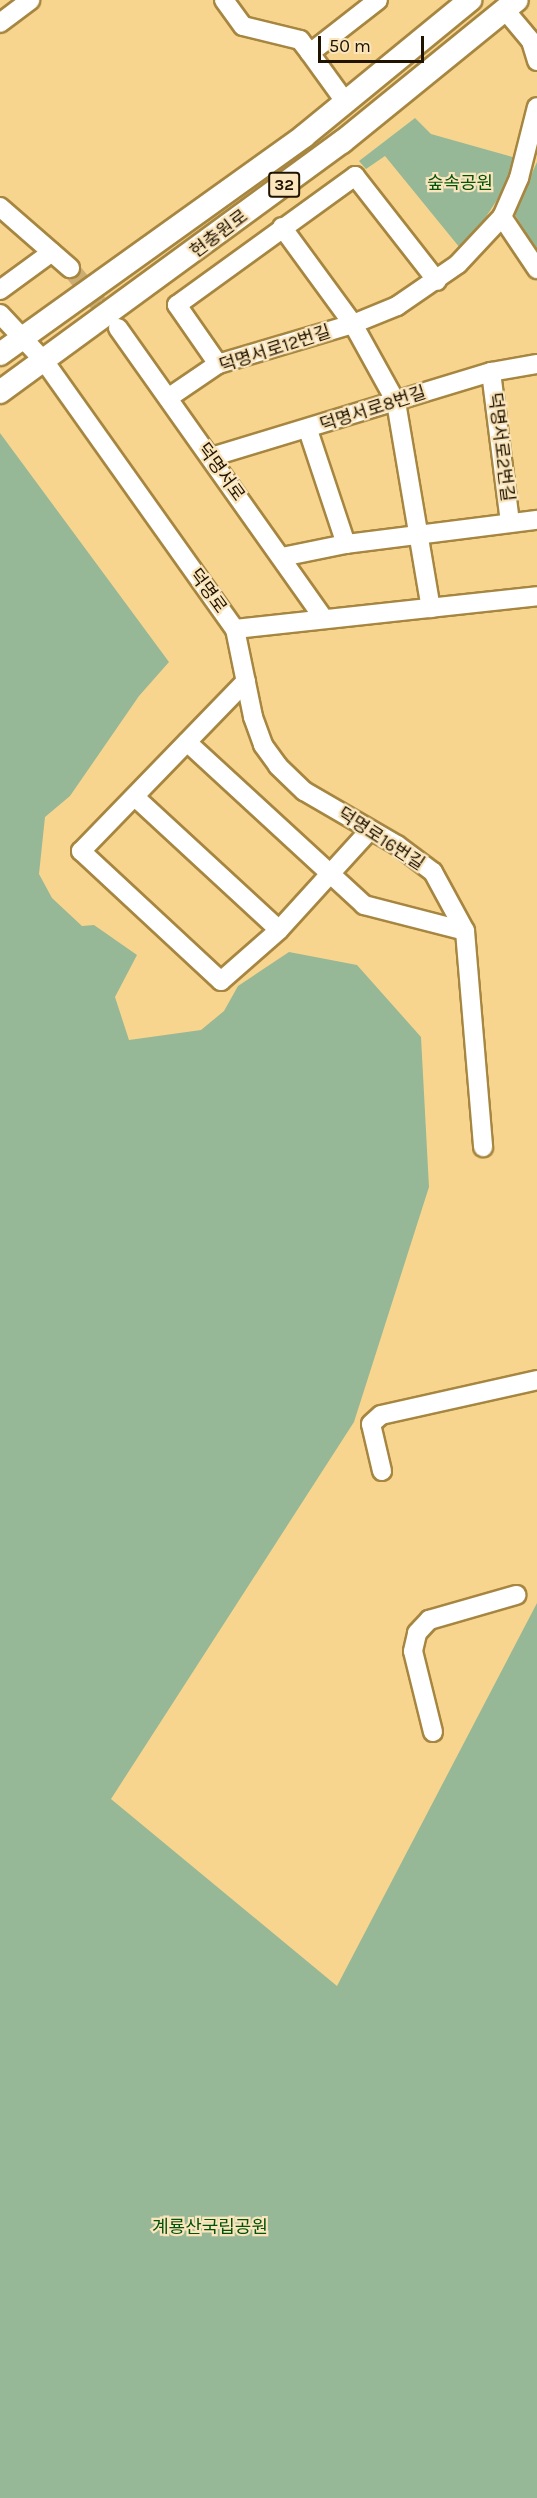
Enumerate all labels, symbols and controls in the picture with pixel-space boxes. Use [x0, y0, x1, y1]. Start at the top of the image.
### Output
scale bar [321, 24, 428, 62]
text: 50 m [329, 35, 371, 57]
road number: 32 [268, 172, 300, 198]
park label: 숲속공원 [427, 172, 493, 194]
street label: 현충원로 [186, 205, 252, 263]
street label: 덕명서로12번길 [217, 321, 333, 377]
street label: 덕명서로8번길 [317, 382, 429, 436]
street label: 덕명서로2번길 [484, 391, 518, 503]
street label: 덕명서로 [193, 439, 249, 505]
street label: 덕명로 [185, 565, 231, 617]
street label: 덕명로16번길 [334, 803, 428, 875]
park label: 계룡산국립공원 [152, 2216, 268, 2238]

